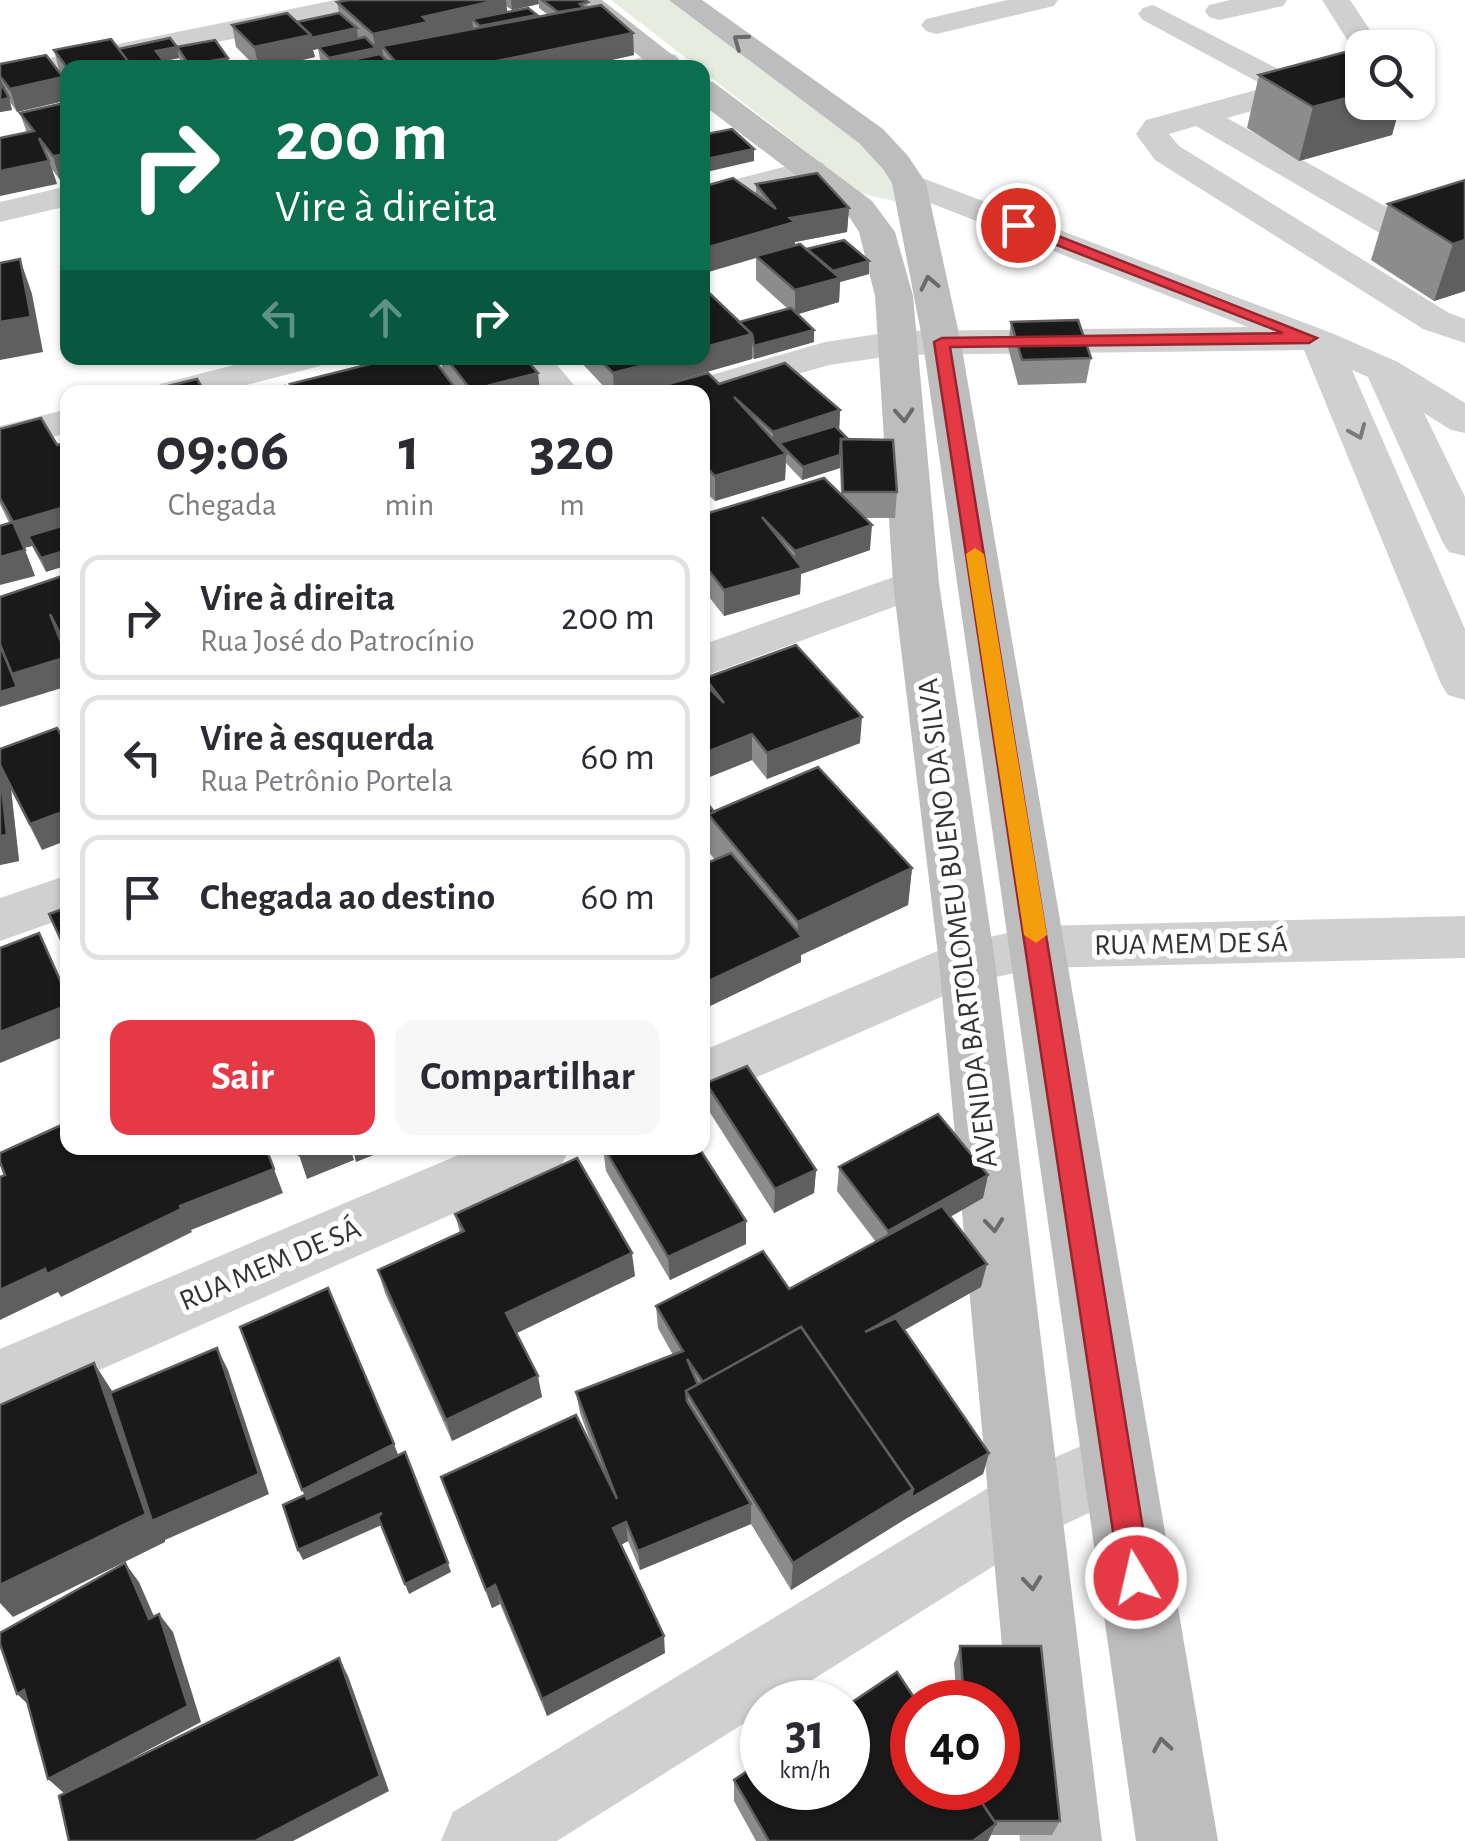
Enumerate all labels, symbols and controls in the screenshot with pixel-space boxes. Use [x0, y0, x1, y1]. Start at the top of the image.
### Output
map controls [1345, 30, 1435, 120]
button: search [1345, 30, 1435, 120]
one-way arrow [732, 35, 751, 53]
icon: right [110, 100, 240, 230]
text: 200 m [275, 103, 448, 173]
pin [976, 183, 1061, 268]
text: Vire à direita [275, 185, 498, 230]
icon: arrive [991, 198, 1046, 253]
one-way arrow [920, 275, 941, 292]
icon: left [253, 290, 308, 345]
icon: ahead [358, 290, 413, 345]
icon: right [463, 290, 518, 345]
one-way arrow [893, 407, 914, 423]
text: 09:06 [155, 421, 289, 481]
text: 1 [399, 421, 420, 481]
text: 320 [529, 421, 615, 481]
one-way arrow [1346, 422, 1366, 440]
text: Chegada [168, 489, 277, 521]
text: min [384, 489, 434, 521]
text: m [559, 489, 585, 521]
text: Vire à direita [200, 580, 395, 618]
icon: right [115, 590, 170, 645]
text: 200 m [561, 599, 655, 637]
text: Rua José do Patrocínio [200, 625, 475, 657]
street label: AVENIDA BARTOLOMEU BUENO DA SILVA [913, 676, 1003, 1170]
text: Vire à esquerda [200, 720, 435, 758]
icon: left [115, 730, 170, 785]
text: 60 m [580, 739, 655, 777]
text: Rua Petrônio Portela [200, 765, 453, 797]
icon: arrive [115, 870, 170, 925]
text: Chegada ao destino [200, 879, 495, 917]
text: 60 m [580, 879, 655, 917]
street label: RUA MEM DE SÁ [1094, 925, 1288, 961]
button: Sair [110, 1020, 375, 1135]
button: Compartilhar [395, 1020, 660, 1135]
street label: RUA MEM DE SÁ [174, 1212, 365, 1317]
one-way arrow [983, 1217, 1004, 1233]
position arrow [1084, 1526, 1188, 1630]
one-way arrow [1021, 1575, 1042, 1591]
speed limit sign: 40 [890, 1680, 1020, 1810]
text: 31 [785, 1708, 825, 1758]
one-way arrow [1152, 1736, 1173, 1753]
text: km/h [779, 1758, 831, 1783]

